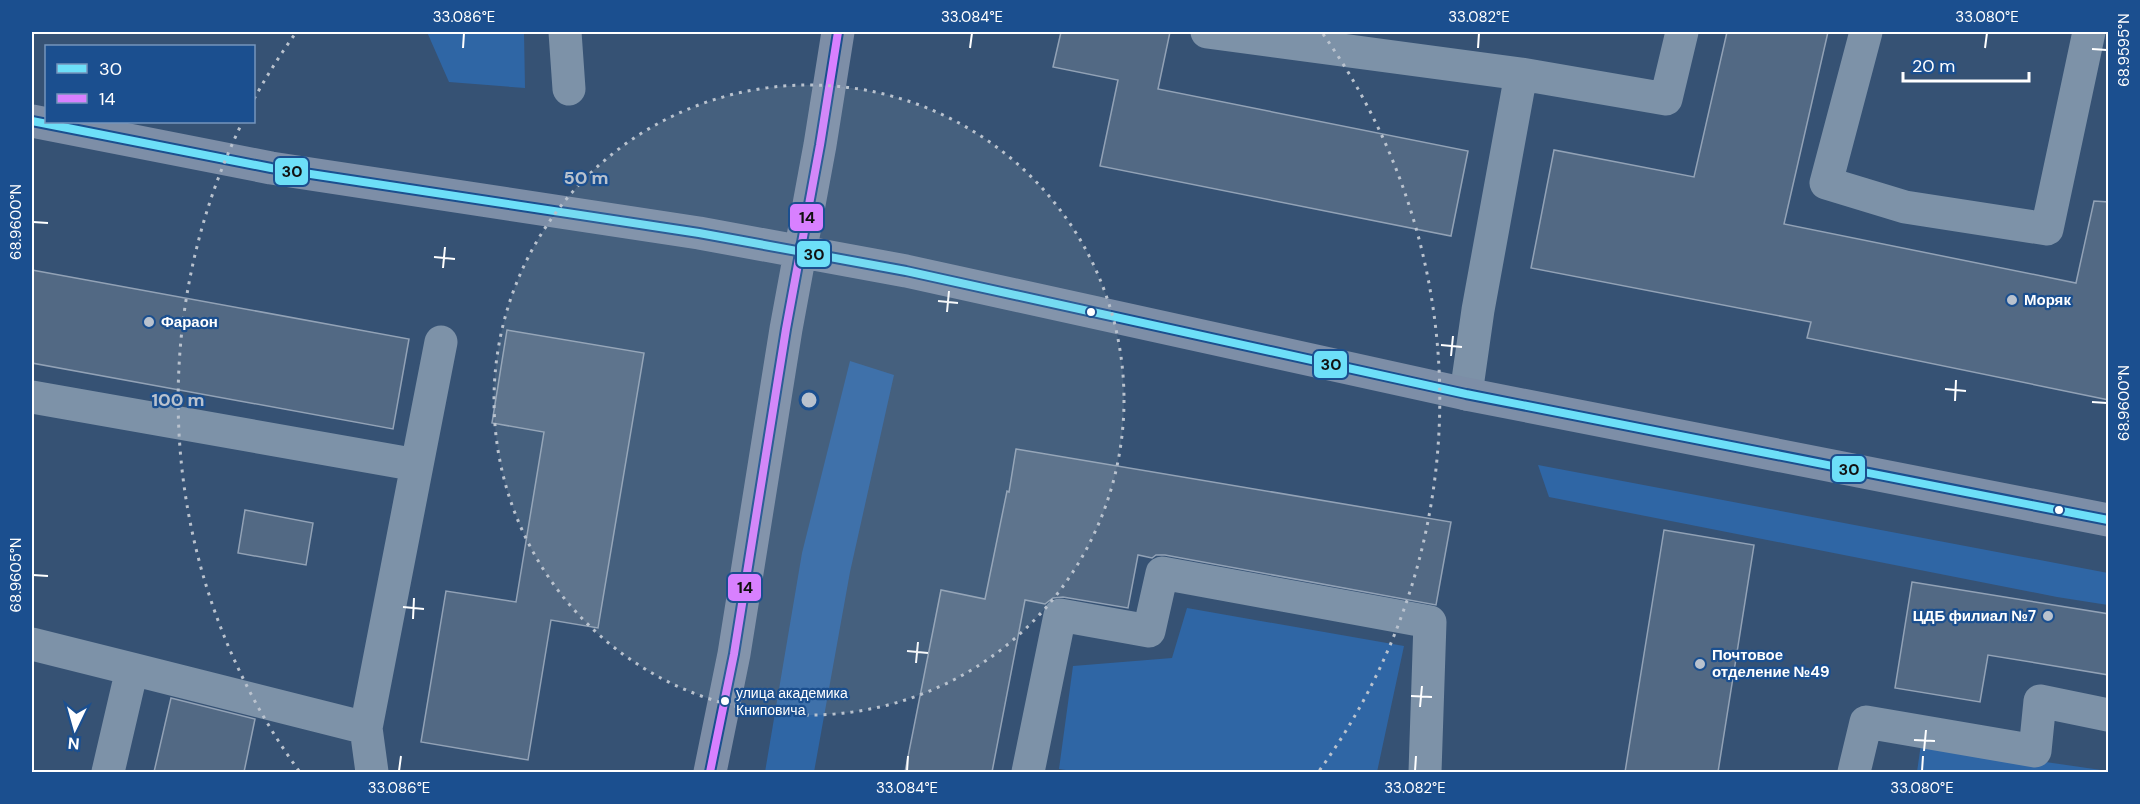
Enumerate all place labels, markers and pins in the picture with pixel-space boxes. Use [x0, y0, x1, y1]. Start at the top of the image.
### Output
place label: Моряк [2024, 290, 2071, 310]
marker: Моряк [2005, 293, 2019, 307]
unlabelled marker [1085, 306, 1097, 318]
place label: Фараон [161, 312, 218, 332]
marker: Фараон [142, 315, 156, 329]
centre of rings [799, 390, 819, 410]
unlabelled marker [2053, 504, 2065, 516]
place label: ЦДБ филиал №7 [1913, 606, 2036, 626]
marker: ЦДБ филиал №7 [2041, 609, 2055, 623]
place label: Почтовое отделение №49 [1712, 645, 1830, 682]
marker: Почтовое отделение №49 [1693, 657, 1707, 671]
place label: улица академика Книповича [736, 684, 848, 719]
marker: улица академика Книповича [719, 695, 731, 707]

